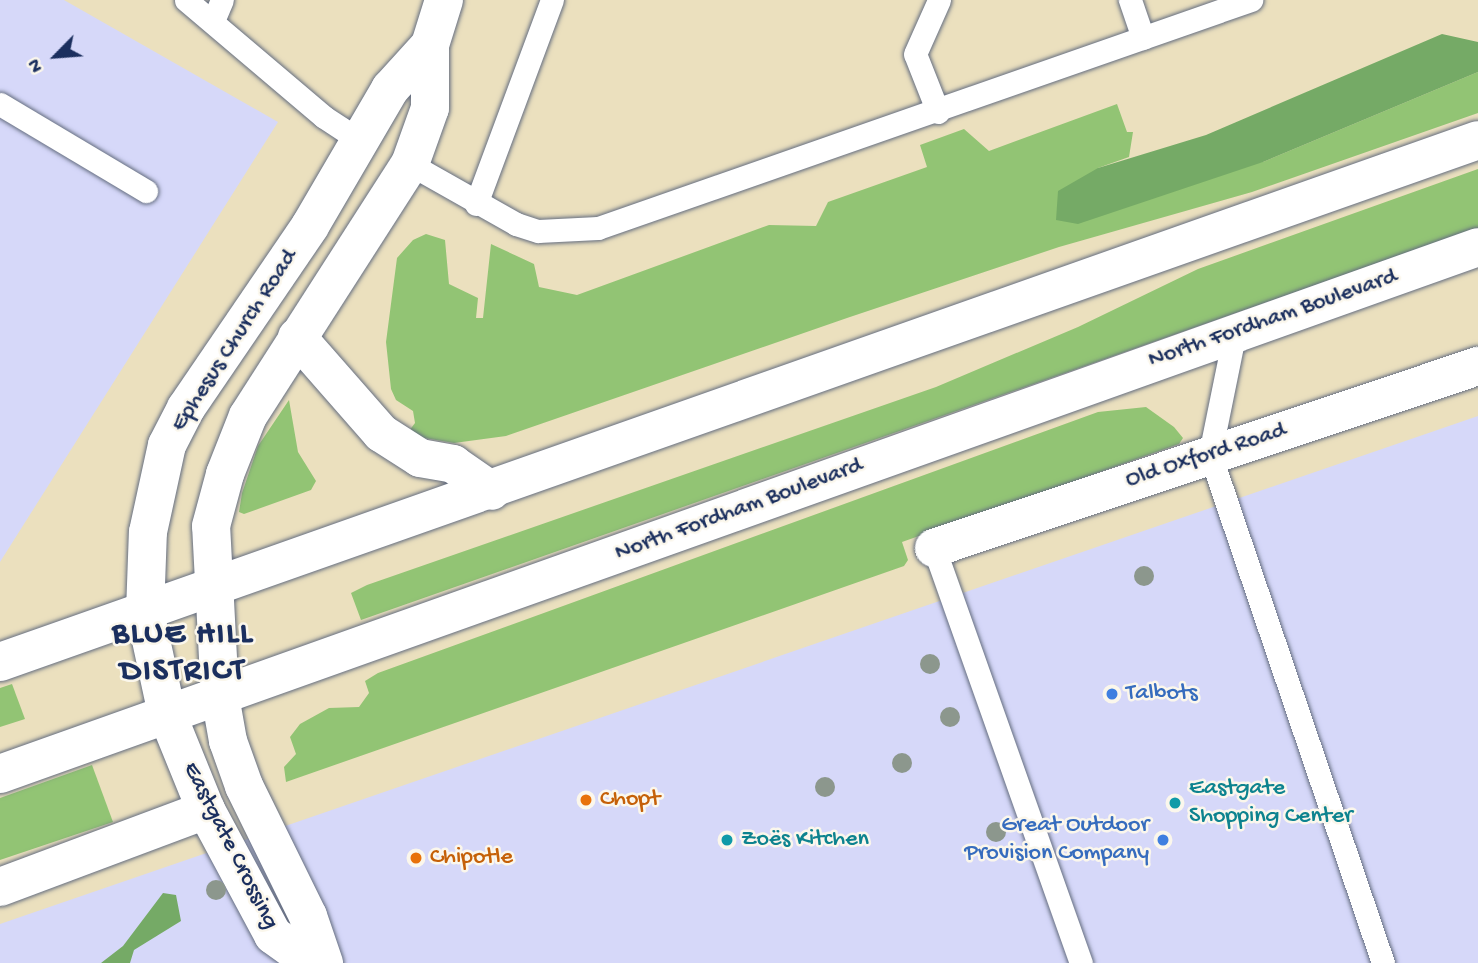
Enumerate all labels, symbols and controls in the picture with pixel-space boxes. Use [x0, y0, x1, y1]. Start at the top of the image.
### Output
north arrow [21, 21, 91, 91]
text: N [23, 55, 50, 76]
street label: Ephesus Church Road [165, 244, 305, 438]
street label: North Fordham Boulevard [1145, 263, 1401, 375]
street label: Old Oxford Road [1122, 416, 1290, 496]
street label: North Fordham Boulevard [611, 452, 867, 568]
district label: BLUE HILL DISTRICT [113, 617, 253, 692]
place label: Talbots [1126, 680, 1198, 708]
marker: Talbots [1104, 686, 1120, 702]
street label: Eastgate Crossing [175, 758, 285, 934]
place label: Eastgate Shopping Center [1189, 775, 1353, 831]
place label: Chopt [600, 786, 660, 814]
marker: Chopt [578, 792, 594, 808]
marker: Eastgate Shopping Center [1167, 795, 1183, 811]
place label: Great Outdoor Provision Company [965, 812, 1149, 868]
place label: Zoës Kitchen [741, 826, 869, 854]
marker: Zoës Kitchen [719, 832, 735, 848]
marker: Great Outdoor Provision Company [1155, 832, 1171, 848]
place label: Chipotle [430, 844, 513, 872]
marker: Chipotle [408, 850, 424, 866]

